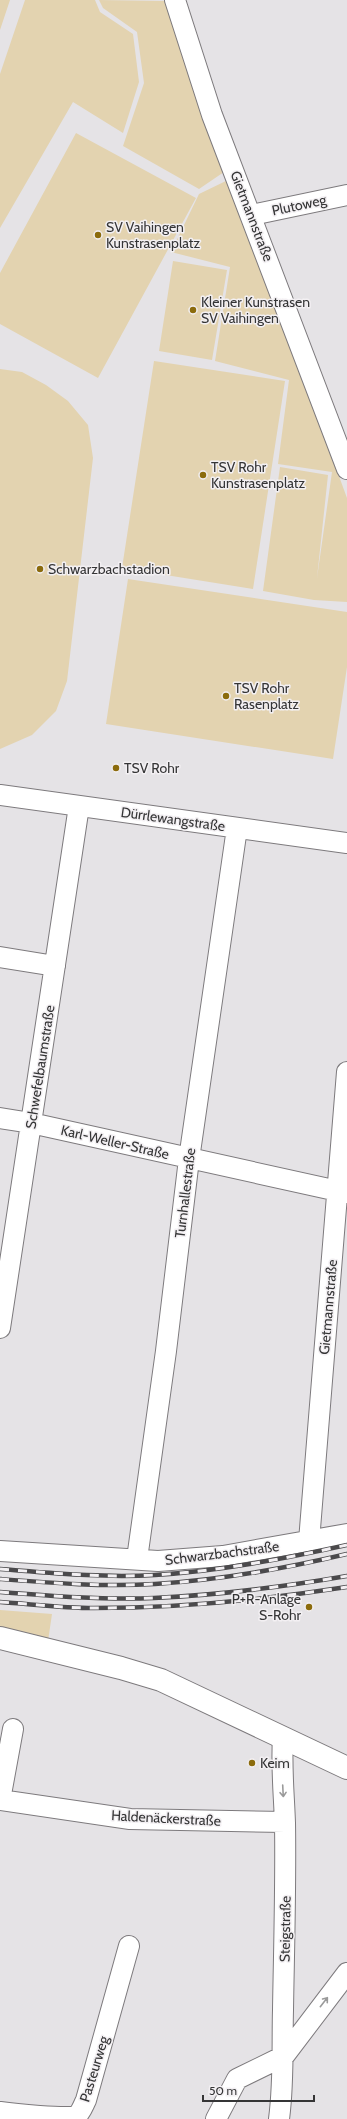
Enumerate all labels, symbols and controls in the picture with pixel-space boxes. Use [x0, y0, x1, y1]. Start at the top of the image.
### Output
street label: Gietmannstraße [226, 168, 278, 264]
street label: Plutoweg [270, 190, 329, 220]
place label: SV Vaihingen Kunstrasenplatz [106, 218, 200, 252]
marker: SV Vaihingen Kunstrasenplatz [93, 230, 103, 240]
place label: Kleiner Kunstrasen SV Vaihingen [201, 293, 310, 327]
marker: Kleiner Kunstrasen SV Vaihingen [188, 305, 198, 315]
place label: TSV Rohr Kunstrasenplatz [211, 458, 305, 492]
marker: TSV Rohr Kunstrasenplatz [198, 470, 208, 480]
place label: Schwarzbachstadion [48, 560, 170, 578]
marker: Schwarzbachstadion [35, 564, 45, 574]
place label: TSV Rohr Rasenplatz [234, 679, 299, 713]
marker: TSV Rohr Rasenplatz [221, 691, 231, 701]
place label: TSV Rohr [124, 759, 180, 777]
marker: TSV Rohr [111, 763, 121, 773]
street label: Dürrlewangstraße [120, 803, 226, 835]
street label: Schwefelbaumstraße [21, 1004, 59, 1130]
street label: Karl-Weller-Straße [59, 1121, 171, 1163]
street label: Turnhallestraße [171, 1147, 199, 1239]
street label: Gietmannstraße [315, 1259, 341, 1355]
street label: Schwarzbachstraße [164, 1537, 280, 1569]
place label: P+R-Anlage S-Rohr [232, 1590, 302, 1624]
marker: P+R-Anlage S-Rohr [304, 1602, 314, 1612]
place label: Keim [260, 1754, 290, 1772]
marker: Keim [247, 1758, 257, 1768]
one-way arrow [279, 1784, 286, 1797]
street label: Haldenäckerstraße [111, 1806, 221, 1830]
street label: Steigstraße [275, 1896, 295, 1962]
one-way arrow [320, 1996, 328, 2007]
street label: Pasteurweg [75, 2033, 113, 2104]
scale bar [203, 2077, 314, 2103]
text: 50 m [209, 2083, 237, 2098]

